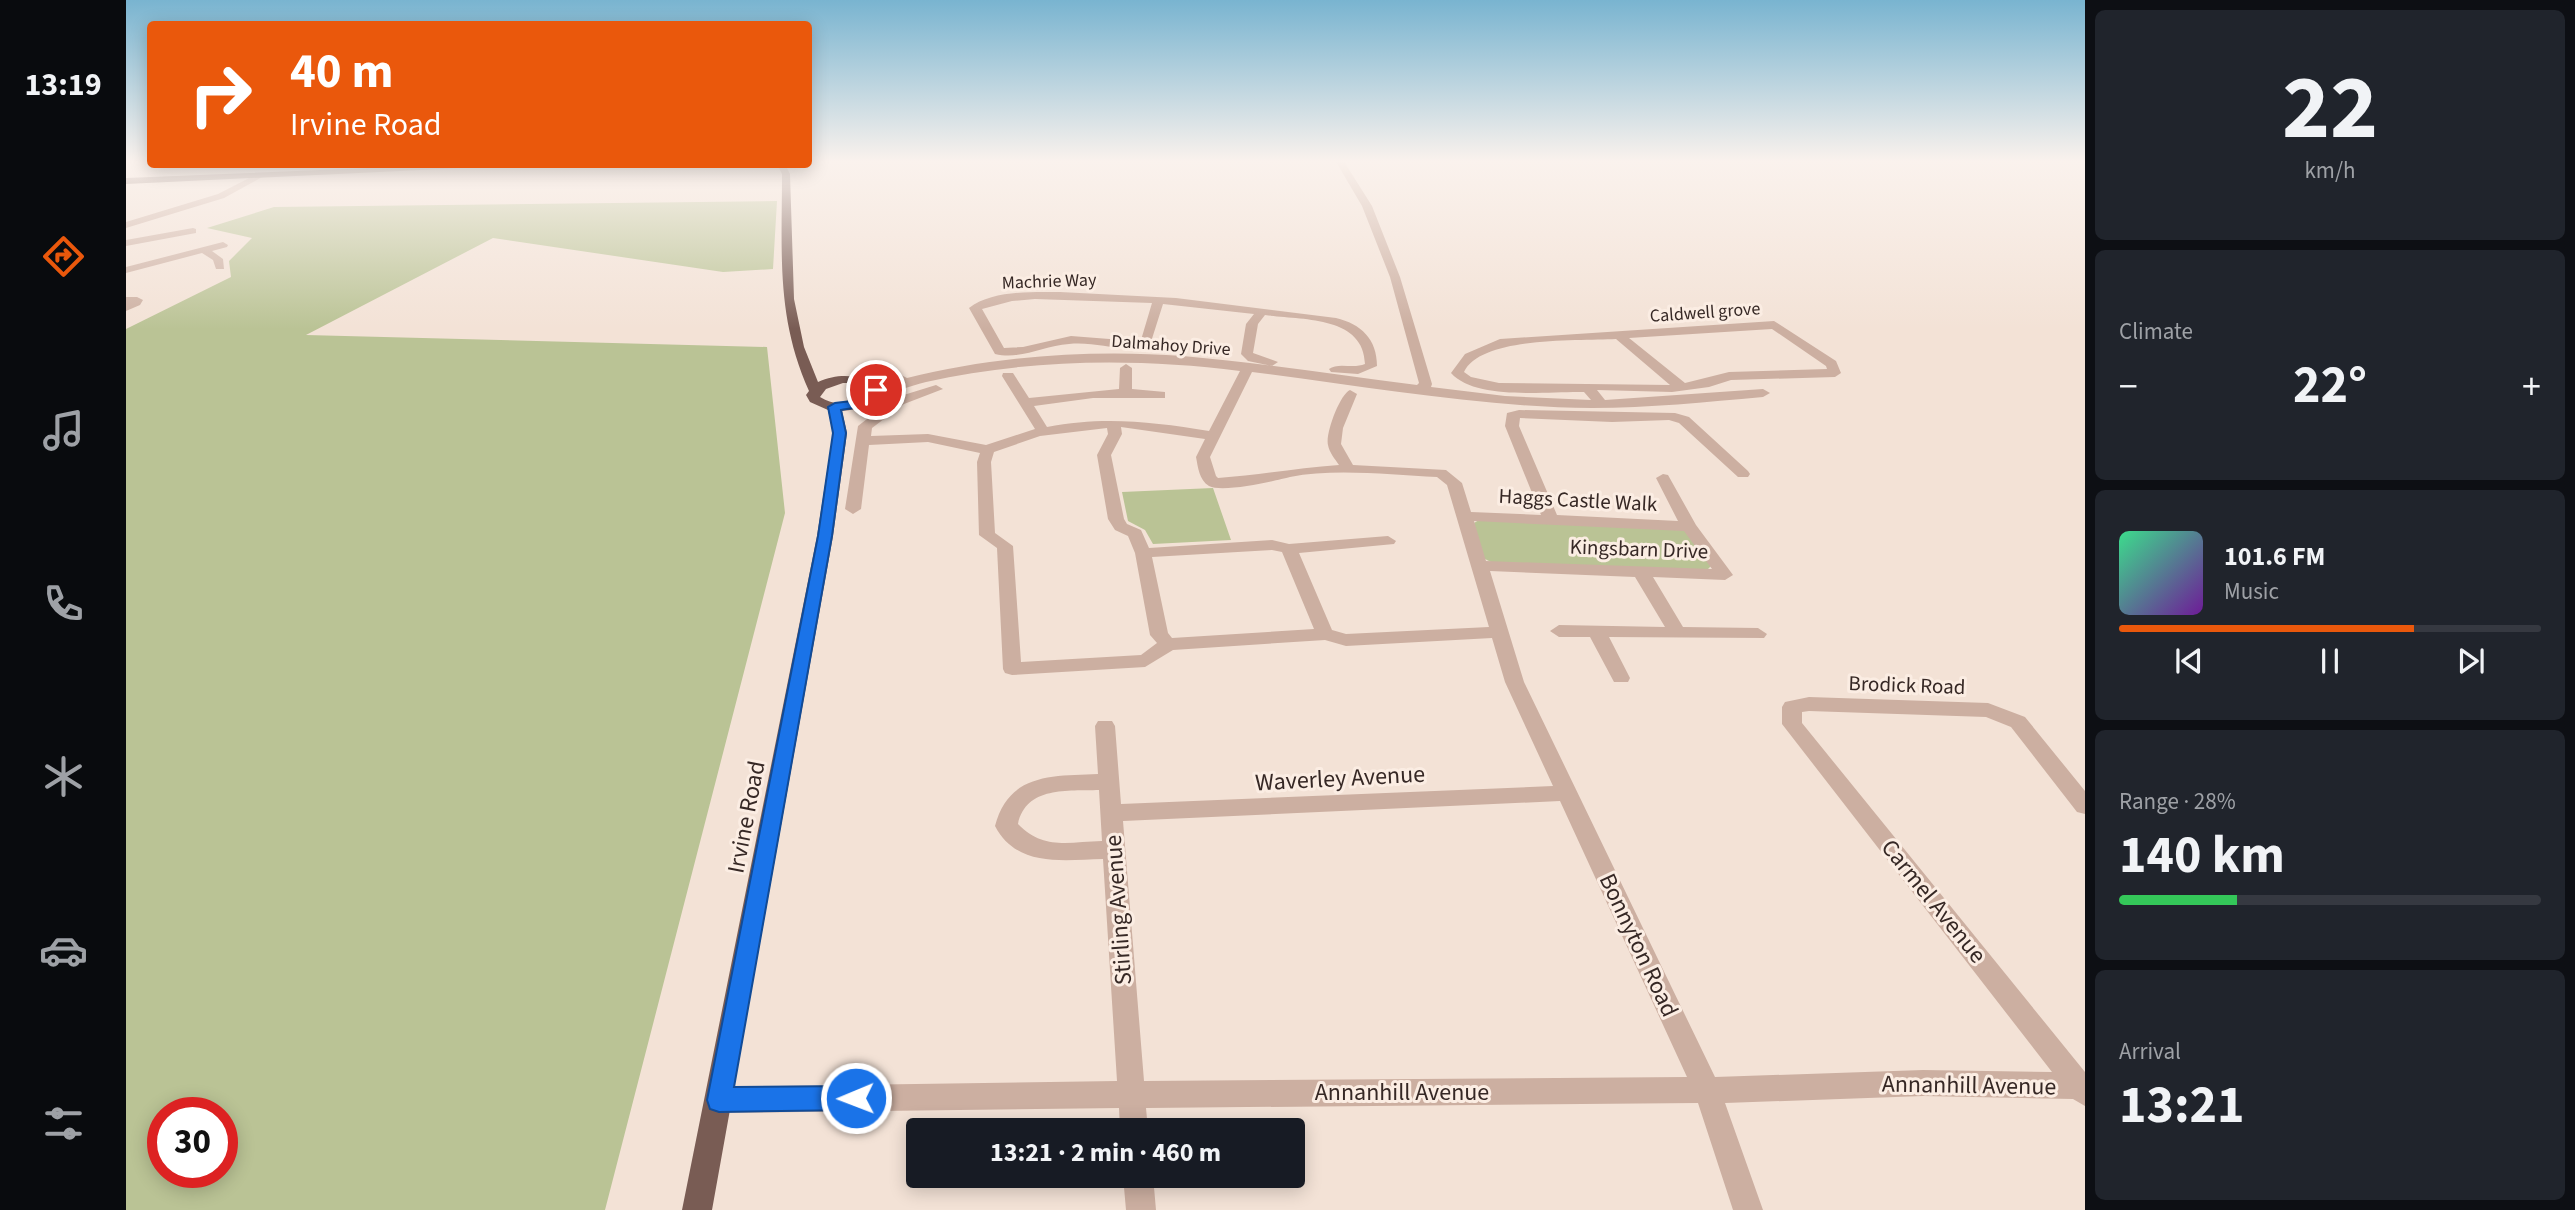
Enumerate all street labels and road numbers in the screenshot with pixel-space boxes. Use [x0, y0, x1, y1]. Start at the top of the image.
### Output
street label: Machrie Way [1001, 267, 1097, 296]
street label: Caldwell grove [1649, 296, 1761, 329]
street label: Dalmahoy Drive [1111, 329, 1231, 362]
street label: Haggs Castle Walk [1498, 481, 1659, 519]
street label: Kingsbarn Drive [1569, 532, 1709, 566]
street label: Brodick Road [1848, 668, 1966, 702]
street label: Waverley Avenue [1254, 757, 1426, 800]
street label: Irvine Road [718, 758, 775, 876]
street label: Carmel Avenue [1873, 832, 1995, 971]
street label: Stirling Avenue [1096, 834, 1141, 986]
street label: Bonnyton Road [1590, 868, 1687, 1023]
street label: Annanhill Avenue [1881, 1066, 2057, 1105]
street label: Annanhill Avenue [1315, 1075, 1489, 1110]

